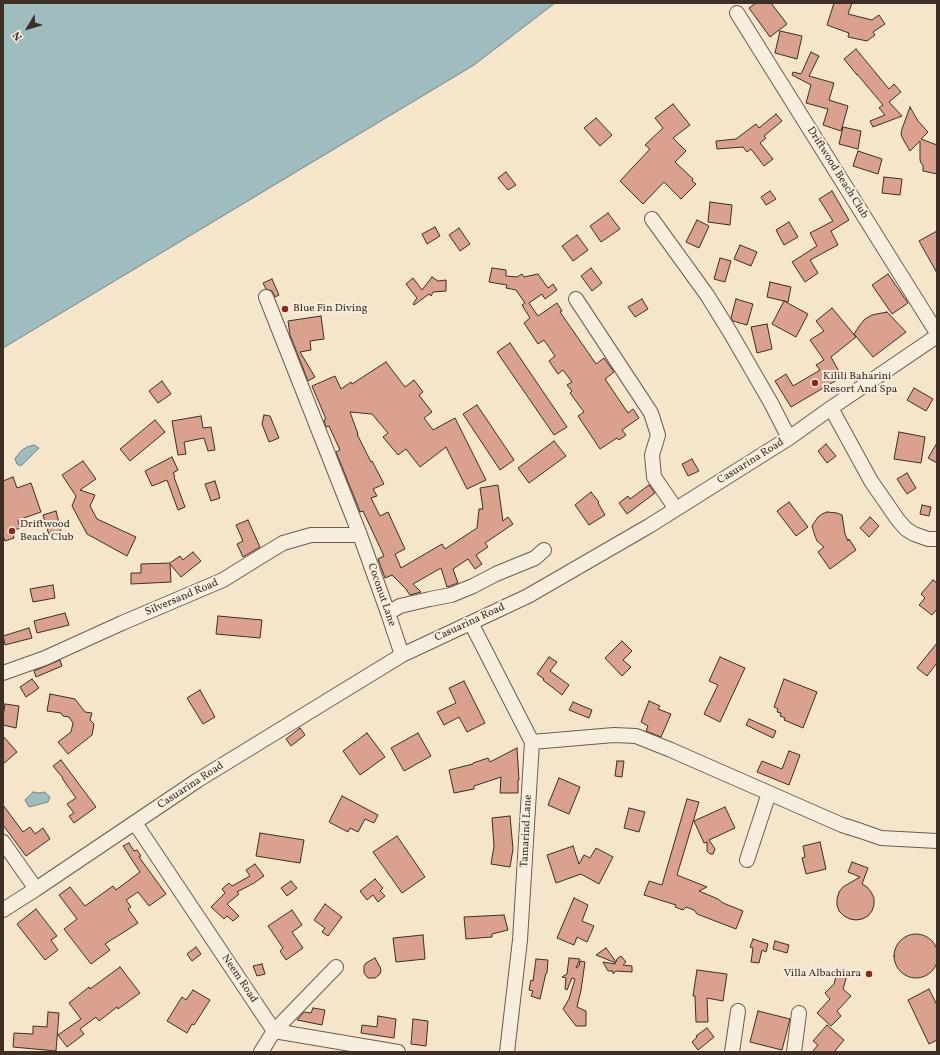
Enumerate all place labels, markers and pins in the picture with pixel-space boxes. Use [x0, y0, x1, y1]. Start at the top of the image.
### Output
place label: Blue Fin Diving [293, 302, 367, 316]
marker: Blue Fin Diving [280, 304, 290, 314]
place label: Kilili Baharini Resort And Spa [823, 370, 897, 396]
marker: Kilili Baharini Resort And Spa [810, 378, 820, 388]
place label: Driftwood Beach Club [20, 518, 74, 544]
marker: Driftwood Beach Club [7, 526, 17, 536]
place label: Villa Albachiara [784, 967, 861, 981]
marker: Villa Albachiara [864, 969, 874, 979]

